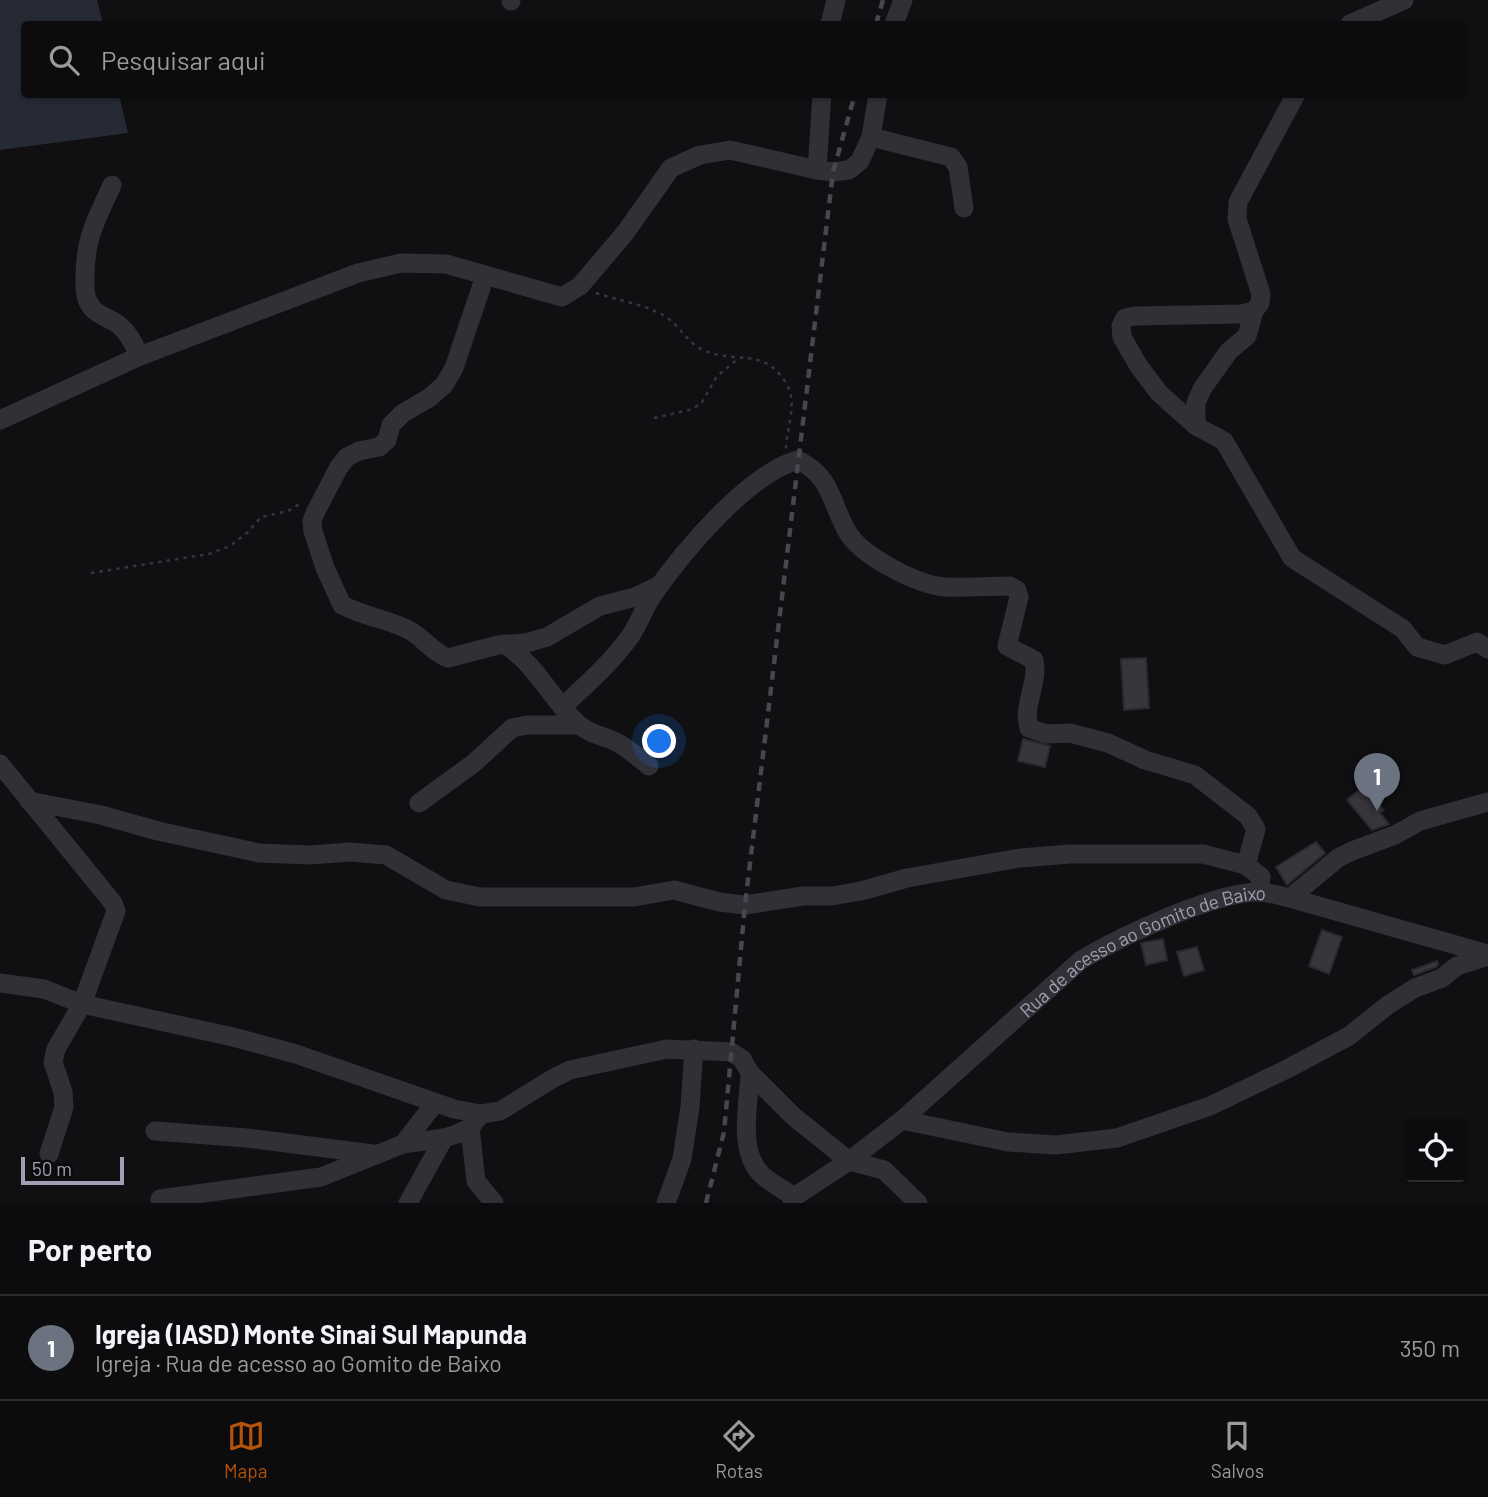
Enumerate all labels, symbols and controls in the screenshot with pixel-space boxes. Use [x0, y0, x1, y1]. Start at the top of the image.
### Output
search box [21, 21, 1467, 98]
icon: search [45, 41, 83, 79]
text: Pesquisar aqui [101, 44, 266, 75]
your location [642, 724, 676, 758]
pin: 1 [1354, 753, 1400, 811]
street label: Rua de acesso ao Gomito de Baixo [1014, 880, 1267, 1021]
map controls [1404, 1119, 1467, 1182]
button: locate [1404, 1119, 1467, 1182]
scale bar [21, 1154, 124, 1186]
text: 50 m [32, 1157, 72, 1180]
text: Por perto [28, 1231, 152, 1267]
text: Igreja (IASD) Monte Sinai Sul Mapunda [95, 1318, 527, 1349]
text: 1 [47, 1334, 55, 1362]
text: 350 m [1400, 1334, 1460, 1362]
text: Igreja · Rua de acesso ao Gomito de Baixo [95, 1349, 502, 1377]
tab: Mapa [224, 1417, 267, 1482]
tab: Rotas [715, 1417, 763, 1482]
tab: Salvos [1211, 1417, 1264, 1482]

